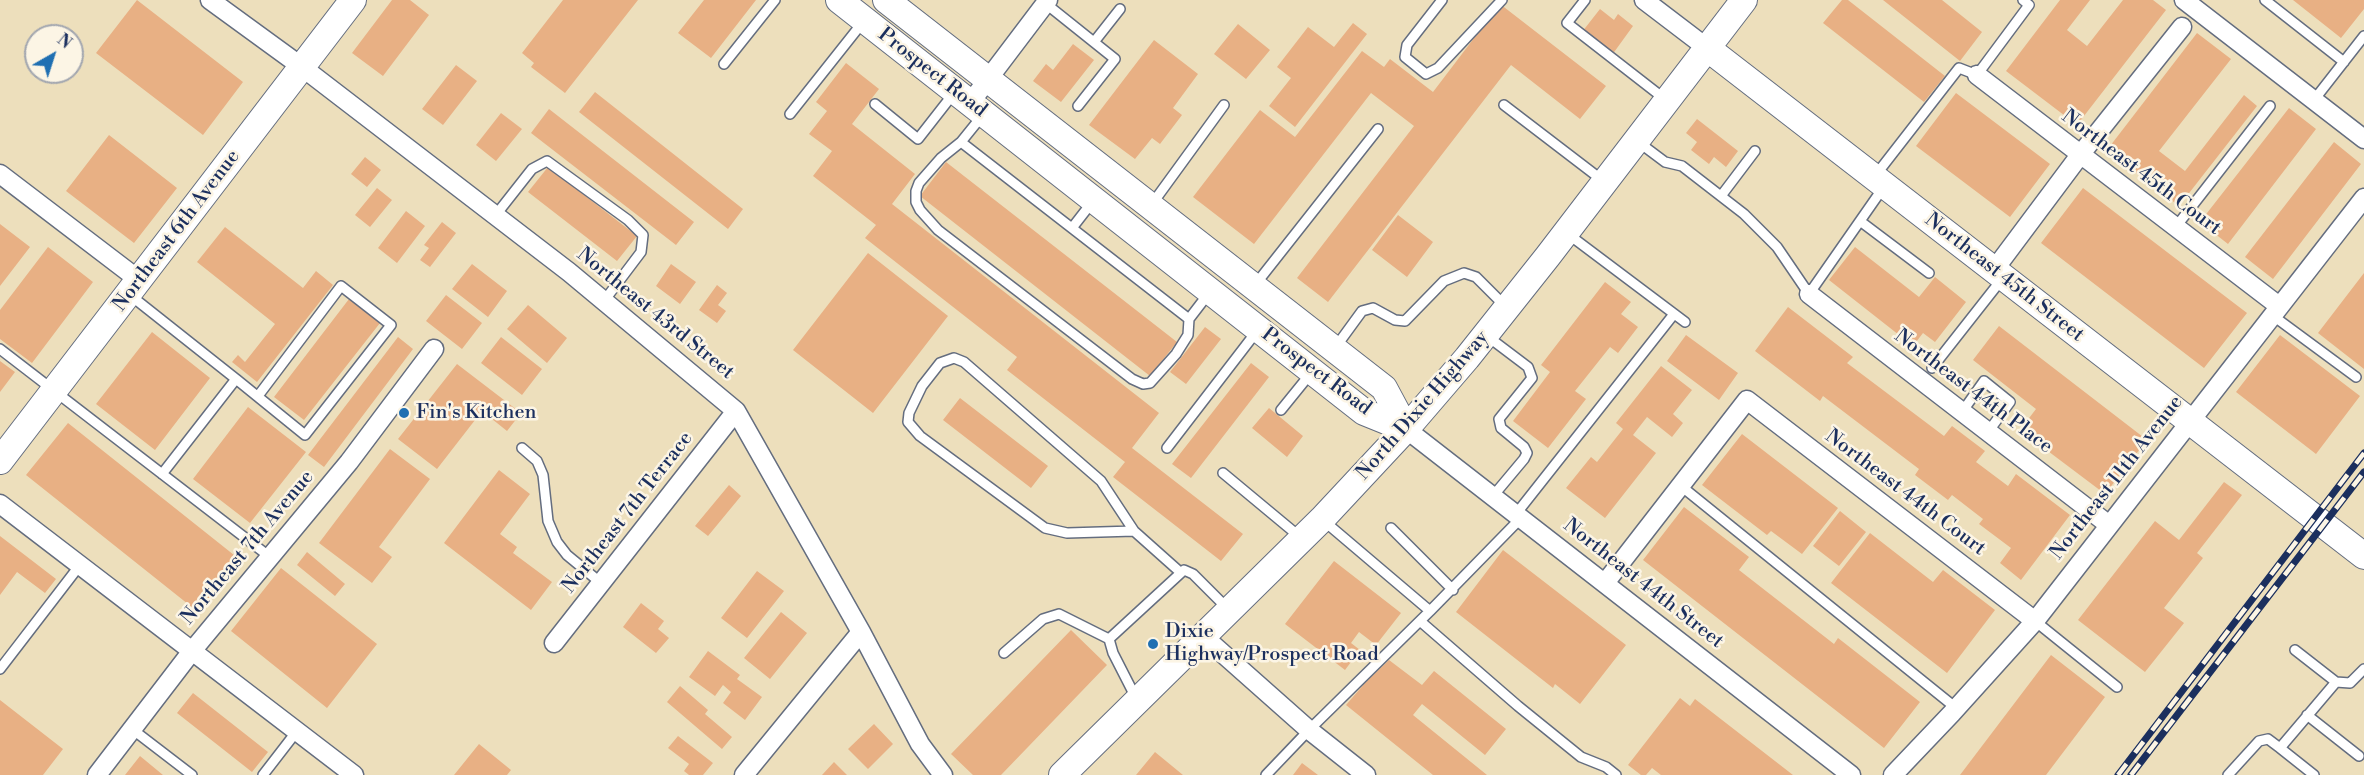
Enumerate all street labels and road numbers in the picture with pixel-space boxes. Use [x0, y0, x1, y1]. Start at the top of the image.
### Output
street label: Prospect Road [873, 23, 991, 123]
street label: Northeast 45th Court [2056, 105, 2226, 241]
street label: Northeast 6th Avenue [108, 145, 246, 317]
street label: Northeast 45th Street [1920, 208, 2088, 348]
street label: Northeast 43rd Street [571, 243, 739, 385]
street label: Prospect Road [1256, 323, 1376, 421]
street label: Northeast 44th Place [1889, 325, 2057, 459]
street label: North Dixie Highway [1352, 326, 1494, 486]
street label: Northeast 11th Avenue [2045, 391, 2189, 565]
street label: Northeast 44th Court [1820, 425, 1990, 561]
street label: Northeast 7th Terrace [557, 427, 699, 599]
street label: Northeast 7th Avenue [176, 466, 320, 630]
street label: Northeast 44th Street [1558, 514, 1728, 654]

